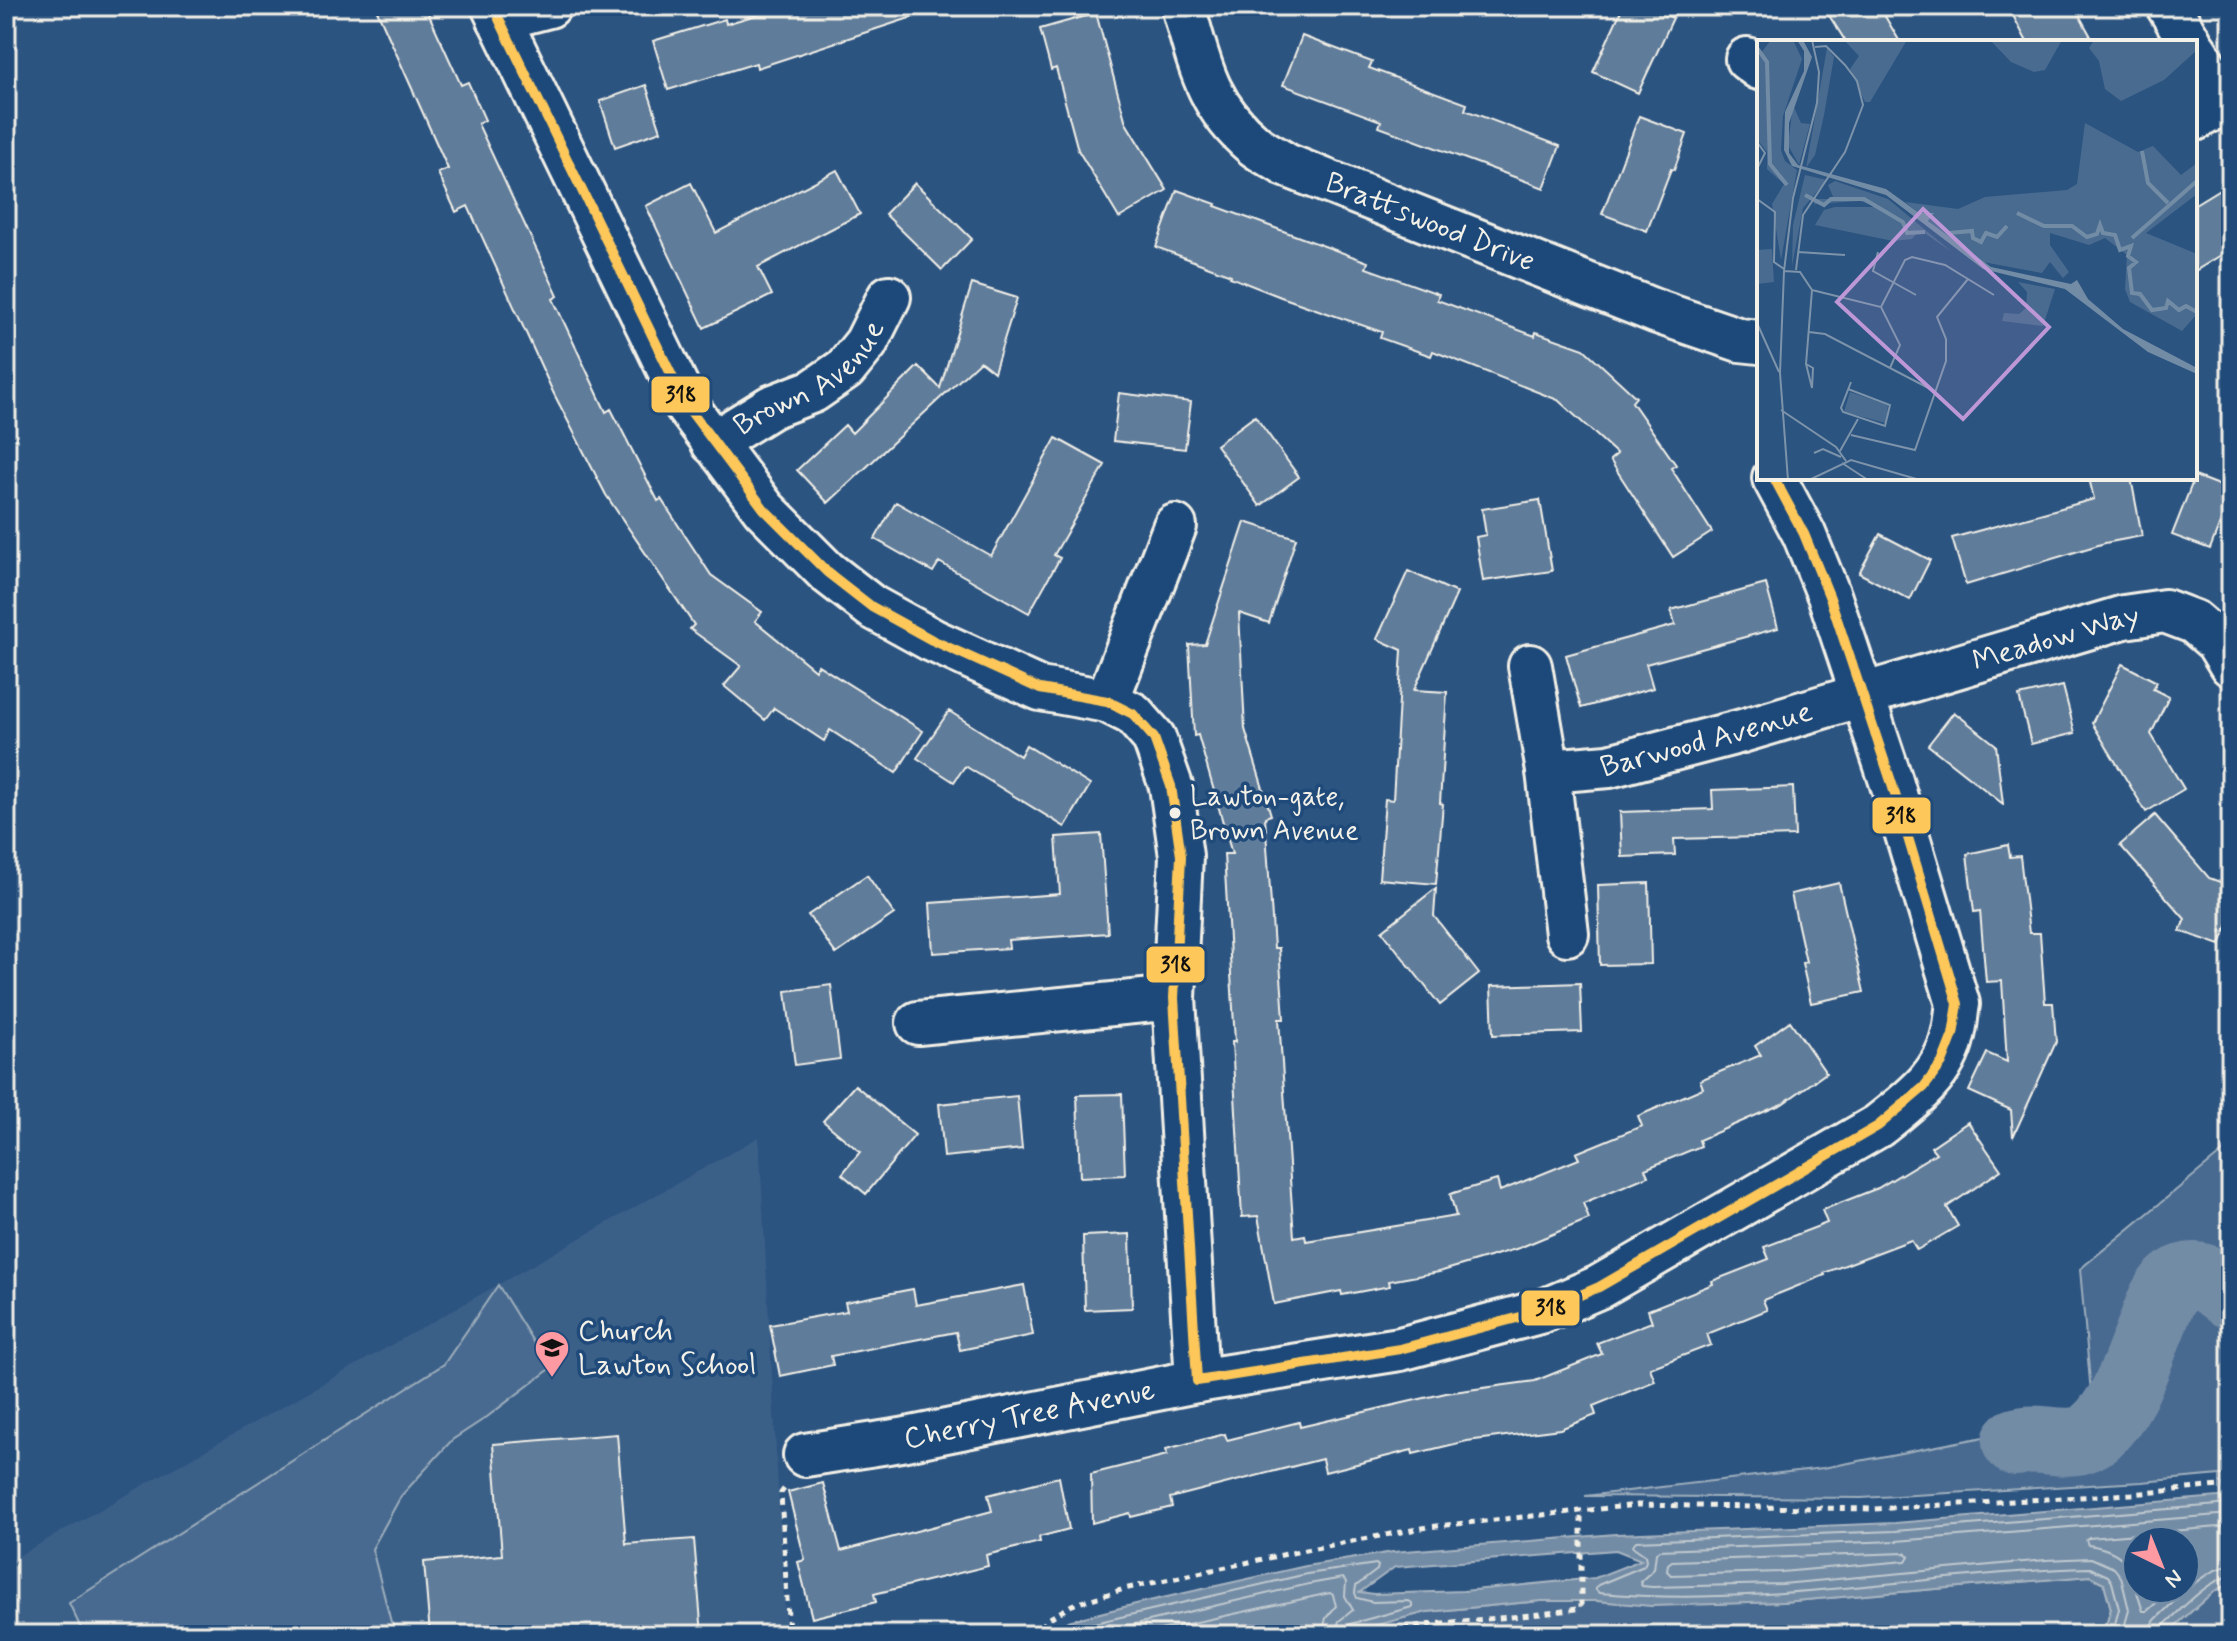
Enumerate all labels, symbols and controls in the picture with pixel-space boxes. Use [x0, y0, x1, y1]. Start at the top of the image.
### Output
inset map [1757, 40, 2197, 480]
street label: Brattswood Drive [1320, 163, 1541, 281]
street label: Brown Avenue [726, 314, 894, 445]
line badge: 318 [650, 375, 711, 414]
text: 318 [665, 382, 697, 410]
street label: Meadow Way [1968, 596, 2141, 681]
street label: Barwood Avenue [1596, 692, 1817, 787]
place label: Lawton-gate, Brown Avenue [1190, 779, 1359, 850]
line badge: 318 [1871, 796, 1932, 835]
text: 318 [1885, 803, 1917, 831]
marker: Lawton-gate, Brown Avenue [1167, 805, 1183, 821]
line badge: 318 [1145, 945, 1206, 984]
text: 318 [1160, 952, 1192, 980]
line badge: 318 [1520, 1289, 1581, 1327]
text: 318 [1535, 1295, 1567, 1323]
place label: Church Lawton School [578, 1312, 757, 1385]
school or university icon: Church Lawton School [533, 1329, 571, 1379]
street label: Cherry Tree Avenue [900, 1370, 1158, 1458]
north arrow [2121, 1525, 2201, 1605]
text: N [2158, 1563, 2188, 1593]

